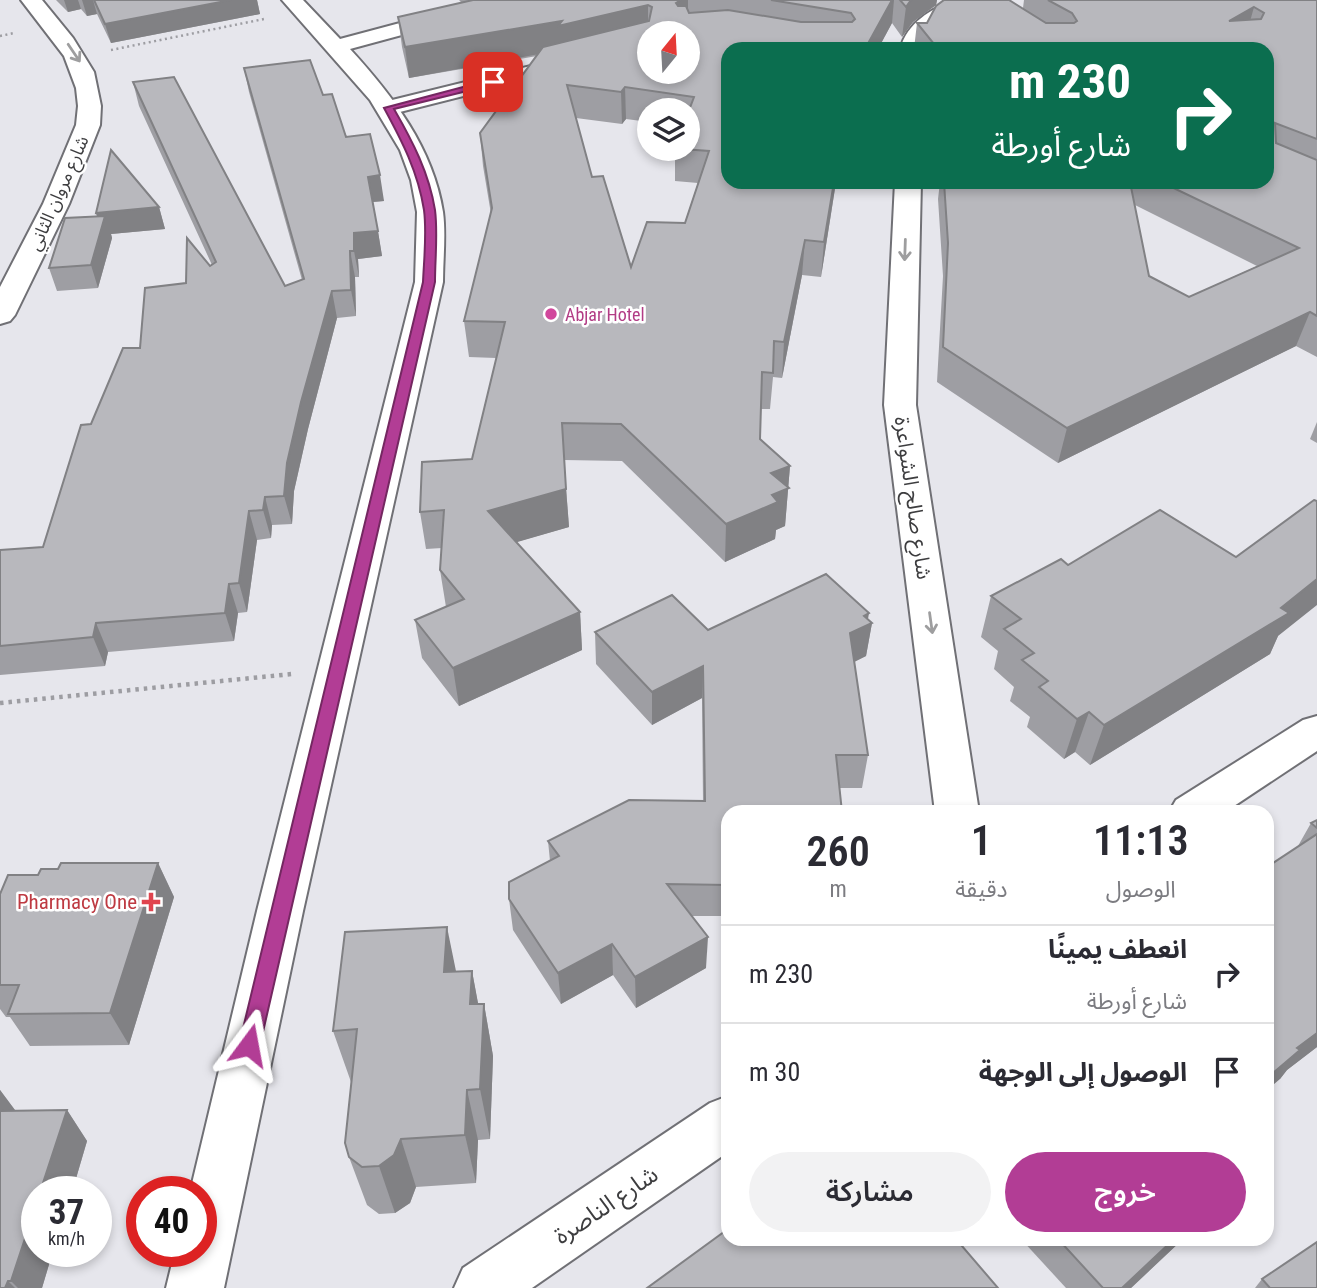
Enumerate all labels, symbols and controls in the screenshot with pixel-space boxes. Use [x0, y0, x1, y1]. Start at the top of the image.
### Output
north arrow [637, 21, 700, 84]
map controls [637, 21, 700, 161]
one-way arrow [67, 43, 81, 62]
pin [463, 52, 523, 112]
text: 230 m [1009, 53, 1131, 110]
icon: arrive [474, 63, 512, 101]
icon: right [1155, 70, 1246, 161]
button: layers [637, 98, 700, 161]
text: شارع أورطة [991, 126, 1131, 164]
street label: شارع مروان الثاني [23, 132, 96, 255]
one-way arrow [899, 238, 912, 261]
place label: Abjar Hotel [565, 304, 645, 325]
marker: Abjar Hotel [543, 306, 559, 322]
street label: شارع صالح الشواعرة [887, 415, 936, 582]
one-way arrow [924, 611, 937, 633]
text: 1 [971, 816, 992, 865]
text: 11:13 [1093, 816, 1189, 865]
text: 260 [806, 827, 870, 876]
text: m [829, 876, 847, 903]
text: دقيقة [955, 876, 1008, 903]
text: الوصول [1106, 876, 1176, 903]
place label: Pharmacy One [17, 890, 137, 914]
marker: Pharmacy One [143, 894, 159, 910]
text: انعطف يمينًا [1048, 934, 1187, 964]
icon: right [1208, 955, 1246, 993]
text: 230 m [749, 959, 813, 989]
text: شارع أورطة [1087, 988, 1187, 1015]
position arrow [212, 1008, 286, 1082]
icon: arrive [1208, 1053, 1246, 1091]
text: 30 m [749, 1057, 800, 1087]
text: الوصول إلى الوجهة [979, 1057, 1187, 1087]
button: مشاركة [749, 1152, 991, 1232]
button: خروج [1005, 1152, 1246, 1232]
street label: شارع الناصرة [549, 1160, 665, 1252]
speed limit sign: 40 [126, 1176, 217, 1267]
text: 37 [49, 1192, 84, 1233]
text: km/h [48, 1228, 85, 1249]

